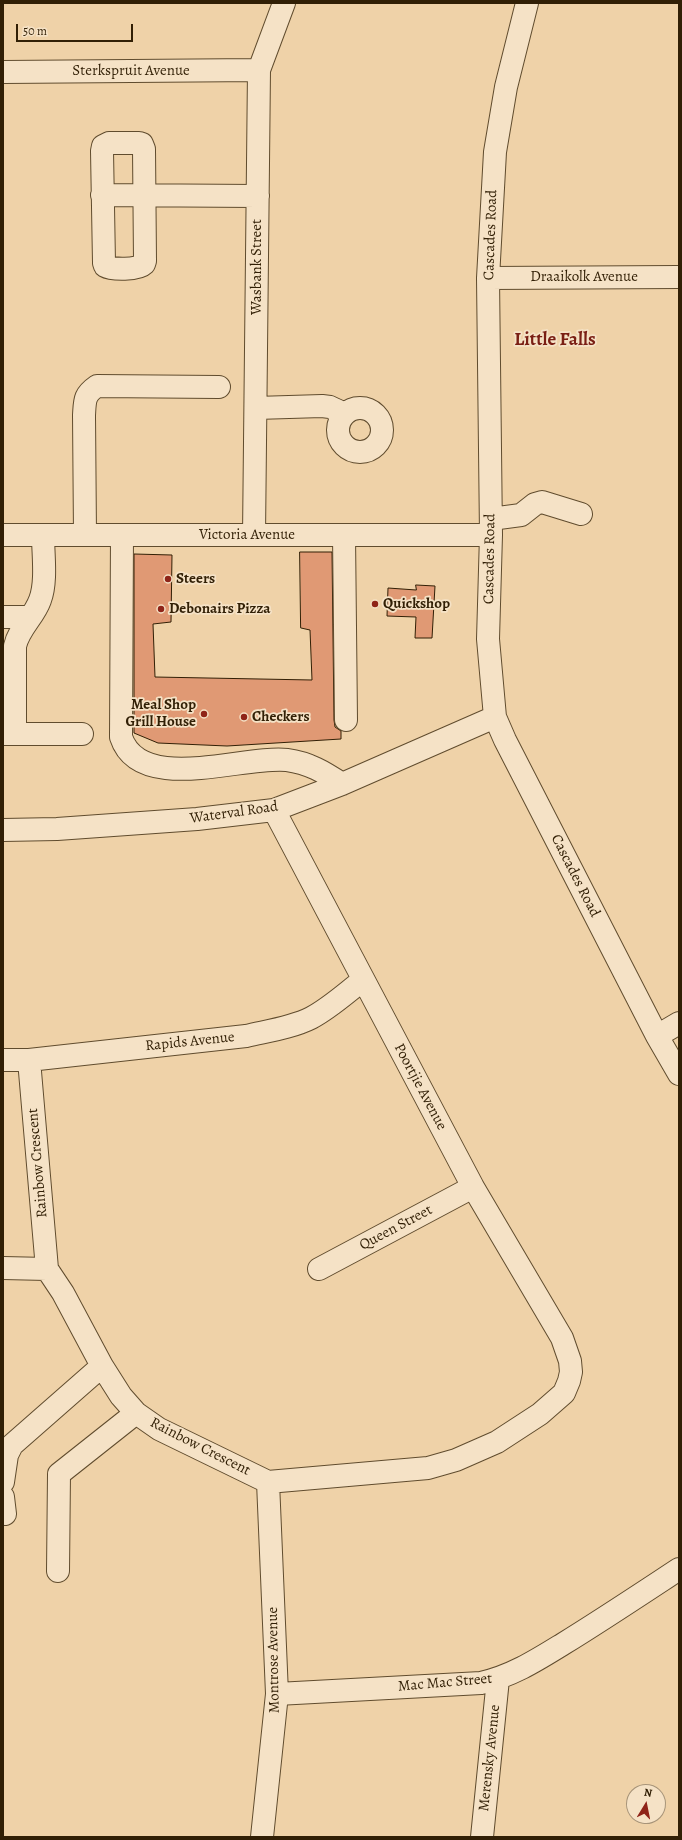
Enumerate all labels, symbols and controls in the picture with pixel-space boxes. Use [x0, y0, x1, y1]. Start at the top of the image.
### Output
scale bar [18, 16, 135, 42]
text: 50 m [23, 23, 47, 39]
street label: Sterkspruit Avenue [72, 62, 190, 80]
street label: Cascades Road [480, 189, 502, 281]
street label: Wasbank Street [248, 219, 266, 315]
street label: Draaikolk Avenue [530, 268, 638, 286]
district label: Little Falls [514, 329, 596, 351]
street label: Cascades Road [480, 514, 500, 604]
street label: Victoria Avenue [199, 526, 295, 544]
place label: Steers [176, 570, 215, 588]
marker: Steers [163, 574, 173, 584]
place label: Quickshop [383, 595, 450, 613]
marker: Quickshop [370, 599, 380, 609]
place label: Debonairs Pizza [169, 600, 271, 618]
marker: Debonairs Pizza [156, 604, 166, 614]
place label: Meal Shop Grill House [126, 696, 196, 731]
place label: Checkers [252, 708, 309, 726]
marker: Meal Shop Grill House [199, 709, 209, 719]
marker: Checkers [239, 712, 249, 722]
street label: Waterval Road [189, 798, 279, 828]
street label: Cascades Road [546, 832, 604, 920]
street label: Rapids Avenue [144, 1028, 236, 1056]
street label: Poortjie Avenue [390, 1041, 450, 1133]
street label: Rainbow Crescent [24, 1107, 52, 1219]
street label: Queen Street [356, 1201, 436, 1255]
street label: Rainbow Crescent [147, 1414, 253, 1480]
street label: Montrose Avenue [264, 1607, 284, 1713]
street label: Mac Mac Street [397, 1670, 493, 1696]
street label: Merensky Avenue [475, 1704, 505, 1812]
north arrow [626, 1784, 666, 1824]
text: N [643, 1785, 653, 1801]

